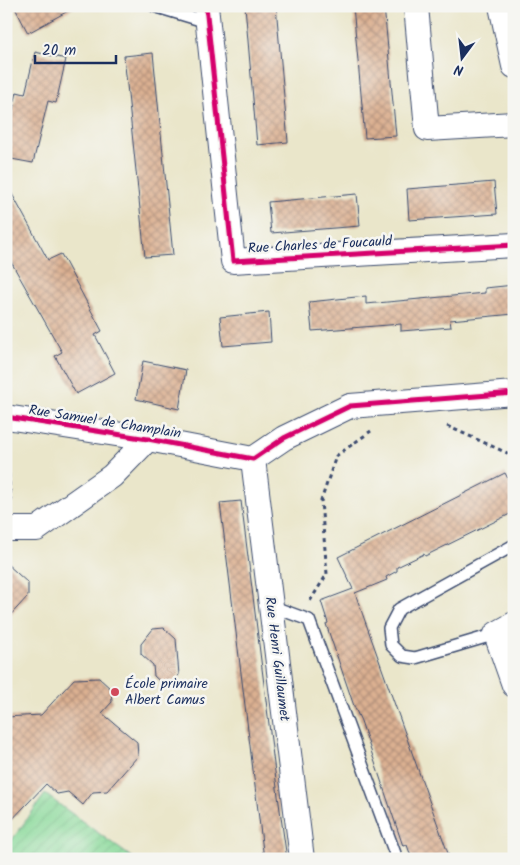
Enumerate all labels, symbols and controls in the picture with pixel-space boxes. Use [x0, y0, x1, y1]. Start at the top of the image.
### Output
scale bar [35, 32, 116, 64]
north arrow [438, 32, 488, 82]
text: 20 m [42, 39, 76, 63]
text: N [452, 58, 466, 81]
street label: Rue Charles de Foucauld [247, 230, 394, 260]
street label: Rue Samuel de Champlain [27, 399, 183, 445]
street label: Rue Henri Guillaumet [258, 596, 296, 723]
place label: École primaire Albert Camus [125, 673, 208, 711]
marker: École primaire Albert Camus [109, 686, 121, 698]

